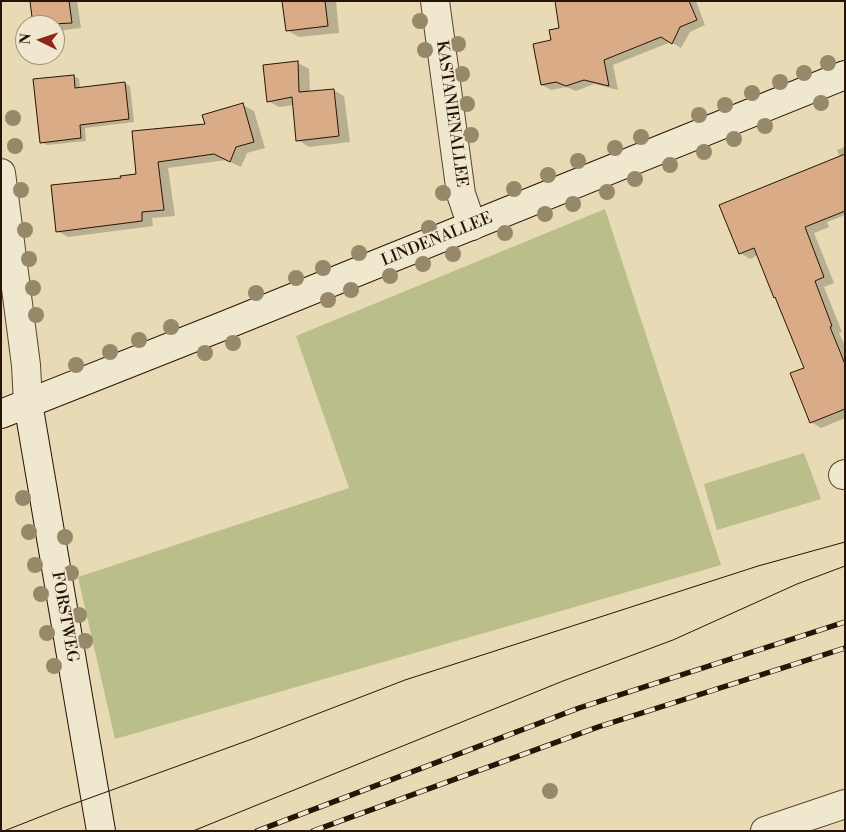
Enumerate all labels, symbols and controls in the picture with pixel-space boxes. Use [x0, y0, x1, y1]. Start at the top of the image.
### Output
north arrow [15, 15, 65, 65]
text: N [17, 33, 35, 45]
street label: KASTANIENALLEE [431, 39, 471, 189]
street label: LINDENALLEE [379, 209, 495, 271]
street label: FORSTWEG [47, 570, 81, 664]

